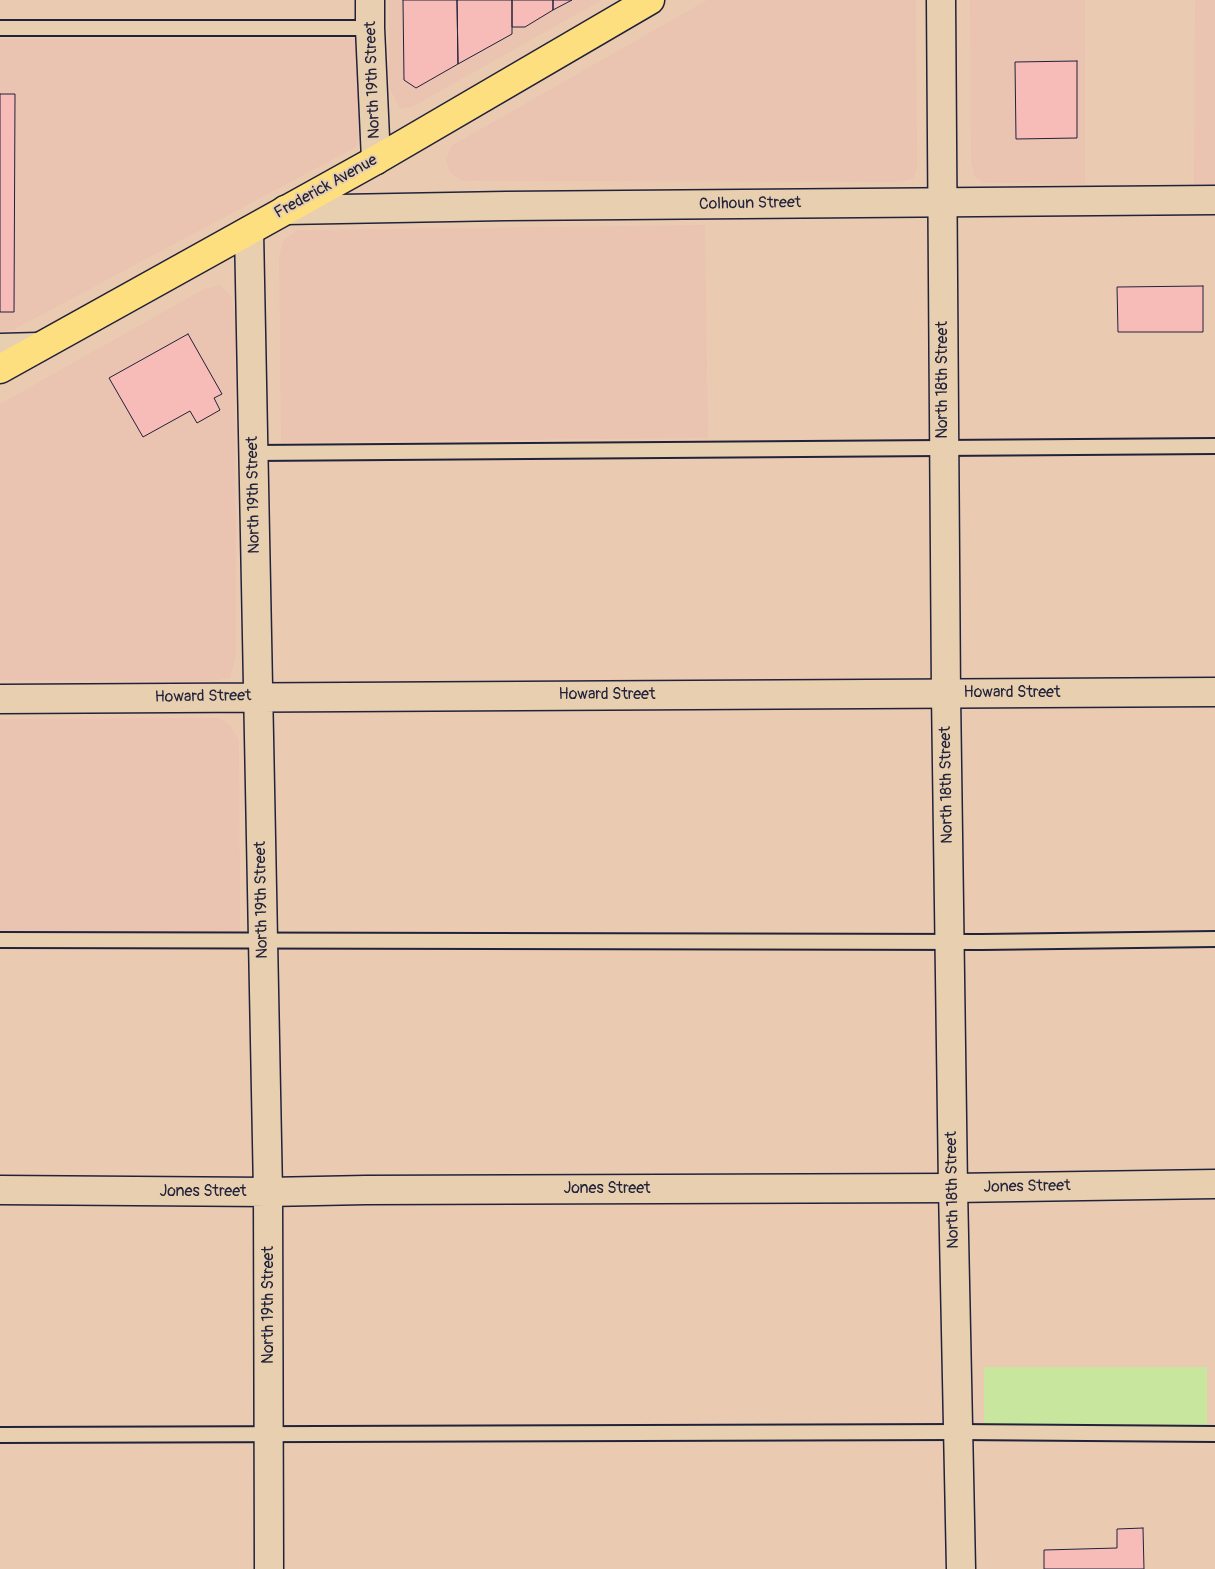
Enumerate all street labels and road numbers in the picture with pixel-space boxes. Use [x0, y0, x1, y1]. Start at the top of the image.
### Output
street label: North 19th Street [361, 21, 385, 139]
street label: Frederick Avenue [271, 151, 381, 223]
street label: Colhoun Street [699, 194, 801, 214]
street label: North 18th Street [933, 321, 953, 439]
street label: North 19th Street [243, 436, 265, 554]
street label: Howard Street [964, 683, 1060, 703]
street label: Howard Street [559, 685, 655, 705]
street label: Howard Street [154, 687, 252, 707]
street label: North 18th Street [936, 726, 958, 844]
street label: North 19th Street [251, 841, 273, 959]
street label: North 18th Street [942, 1131, 964, 1249]
street label: Jones Street [983, 1177, 1071, 1197]
street label: Jones Street [563, 1179, 651, 1199]
street label: Jones Street [159, 1182, 247, 1202]
street label: North 19th Street [259, 1246, 279, 1364]

